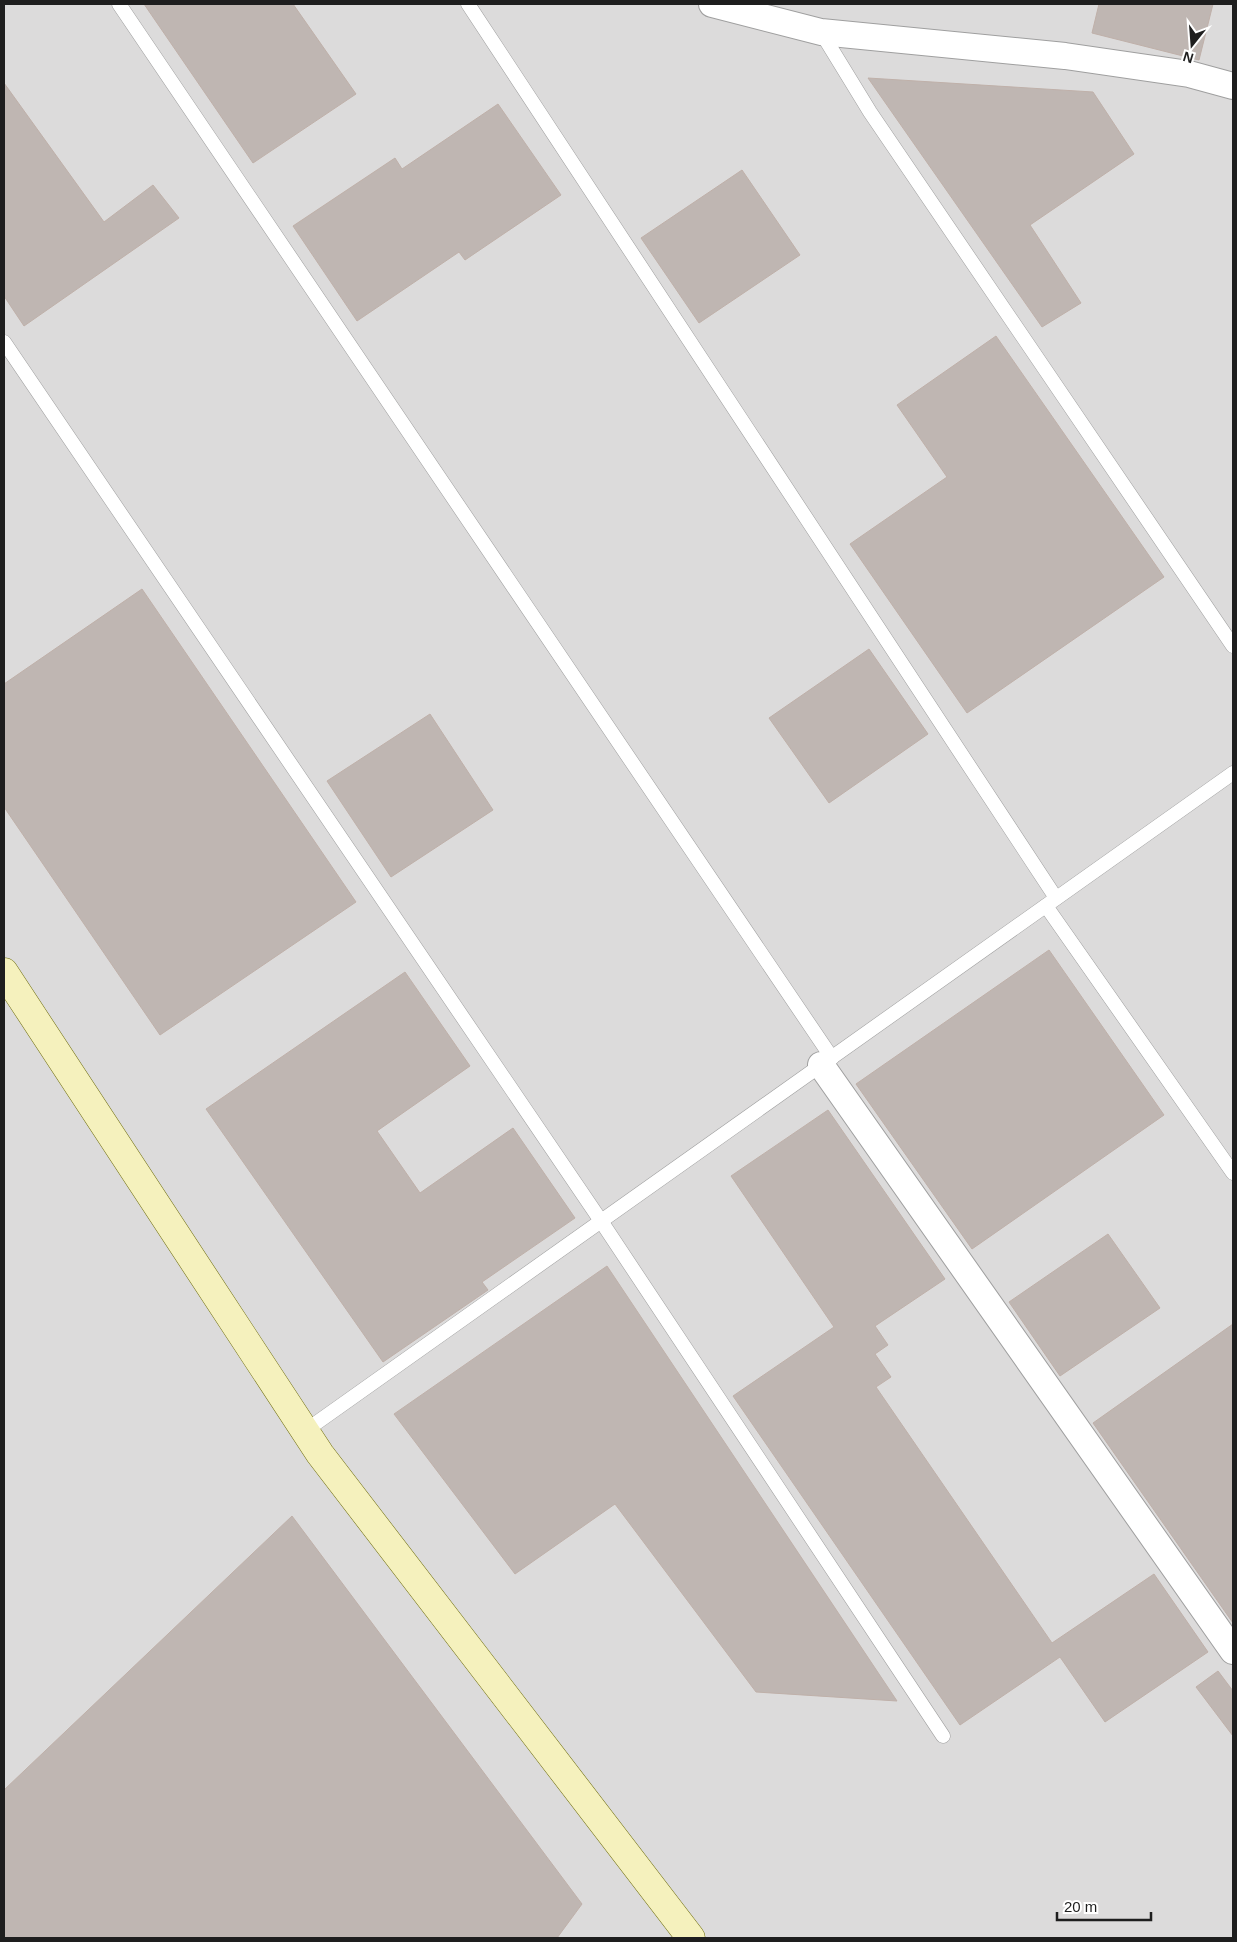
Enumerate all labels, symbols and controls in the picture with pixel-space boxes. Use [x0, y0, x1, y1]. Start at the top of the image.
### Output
north arrow [1167, 20, 1217, 70]
text: N [1181, 48, 1195, 67]
scale bar [1057, 1890, 1151, 1922]
text: 20 m [1064, 1898, 1097, 1915]

